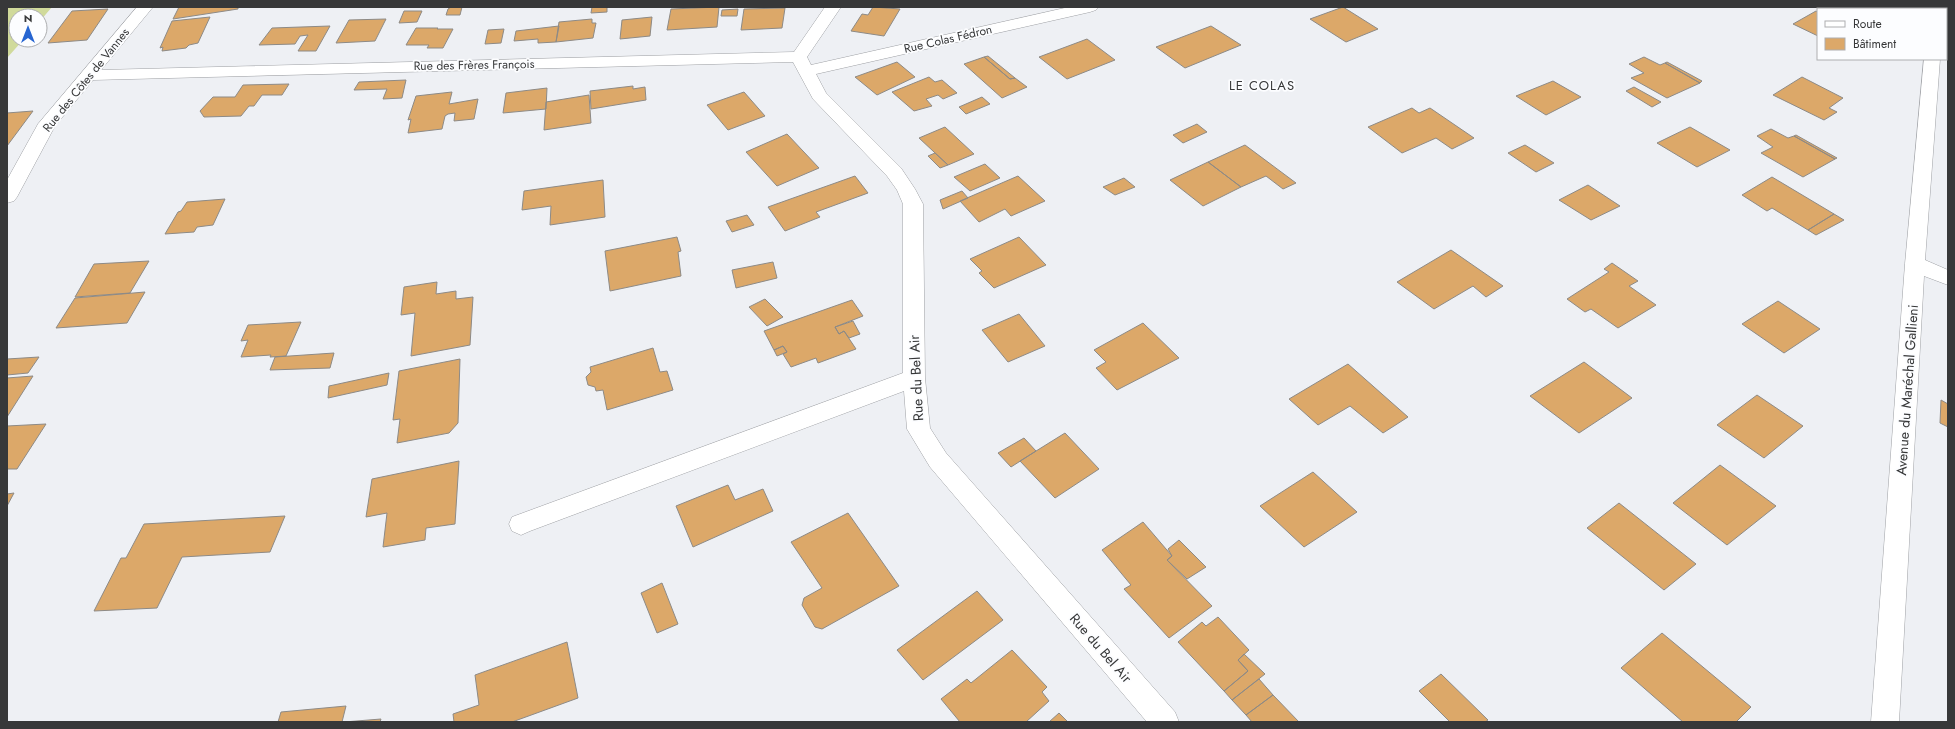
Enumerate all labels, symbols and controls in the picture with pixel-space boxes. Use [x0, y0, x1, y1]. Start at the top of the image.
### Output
north arrow [8, 8, 48, 48]
legend [1817, 8, 1947, 60]
text: N [24, 10, 32, 26]
text: Route [1853, 15, 1882, 33]
street label: Rue Colas Fédron [902, 20, 994, 58]
street label: Rue des Côtes de Vannes [38, 24, 134, 136]
text: Bâtiment [1853, 35, 1896, 53]
street label: Rue des Frères François [413, 55, 535, 75]
district label: LE COLAS [1229, 76, 1295, 95]
street label: Avenue du Maréchal Gallieni [1891, 304, 1923, 476]
street label: Rue du Bel Air [904, 334, 928, 422]
street label: Rue du Bel Air [1065, 609, 1137, 687]

